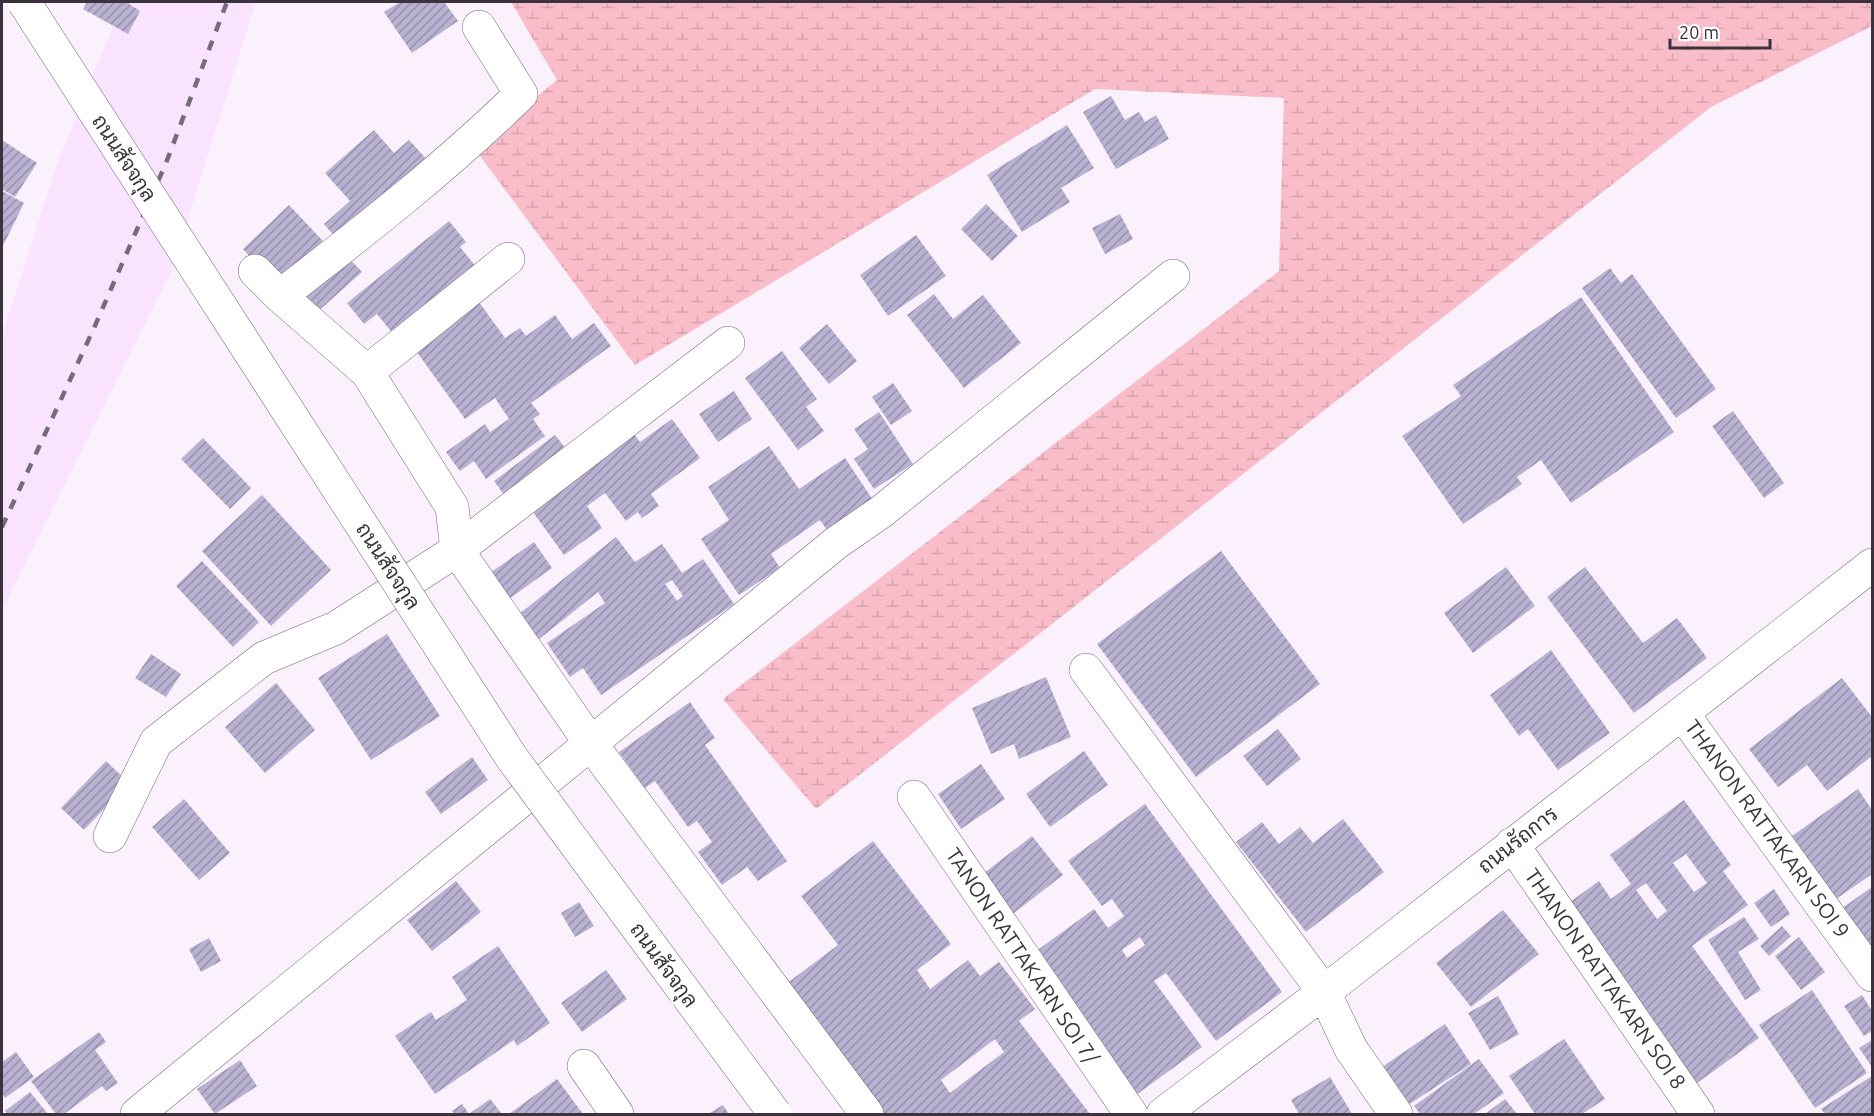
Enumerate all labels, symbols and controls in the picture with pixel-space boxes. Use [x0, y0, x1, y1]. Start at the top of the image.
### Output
scale bar [1670, 12, 1770, 50]
text: 20 m [1679, 22, 1719, 42]
street label: ถนนสัจจกุล [85, 110, 162, 207]
street label: ถนนสัจจกุล [349, 518, 426, 615]
street label: THANON RATTAKARN SOI 9 [1681, 715, 1855, 942]
street label: ถนนรัถการ [1473, 801, 1562, 878]
street label: TANON RATTAKARN SOI 7/ [942, 843, 1105, 1069]
street label: THANON RATTAKARN SOI 8 [1521, 864, 1691, 1093]
street label: ถนนสัจจกุล [624, 917, 704, 1013]

